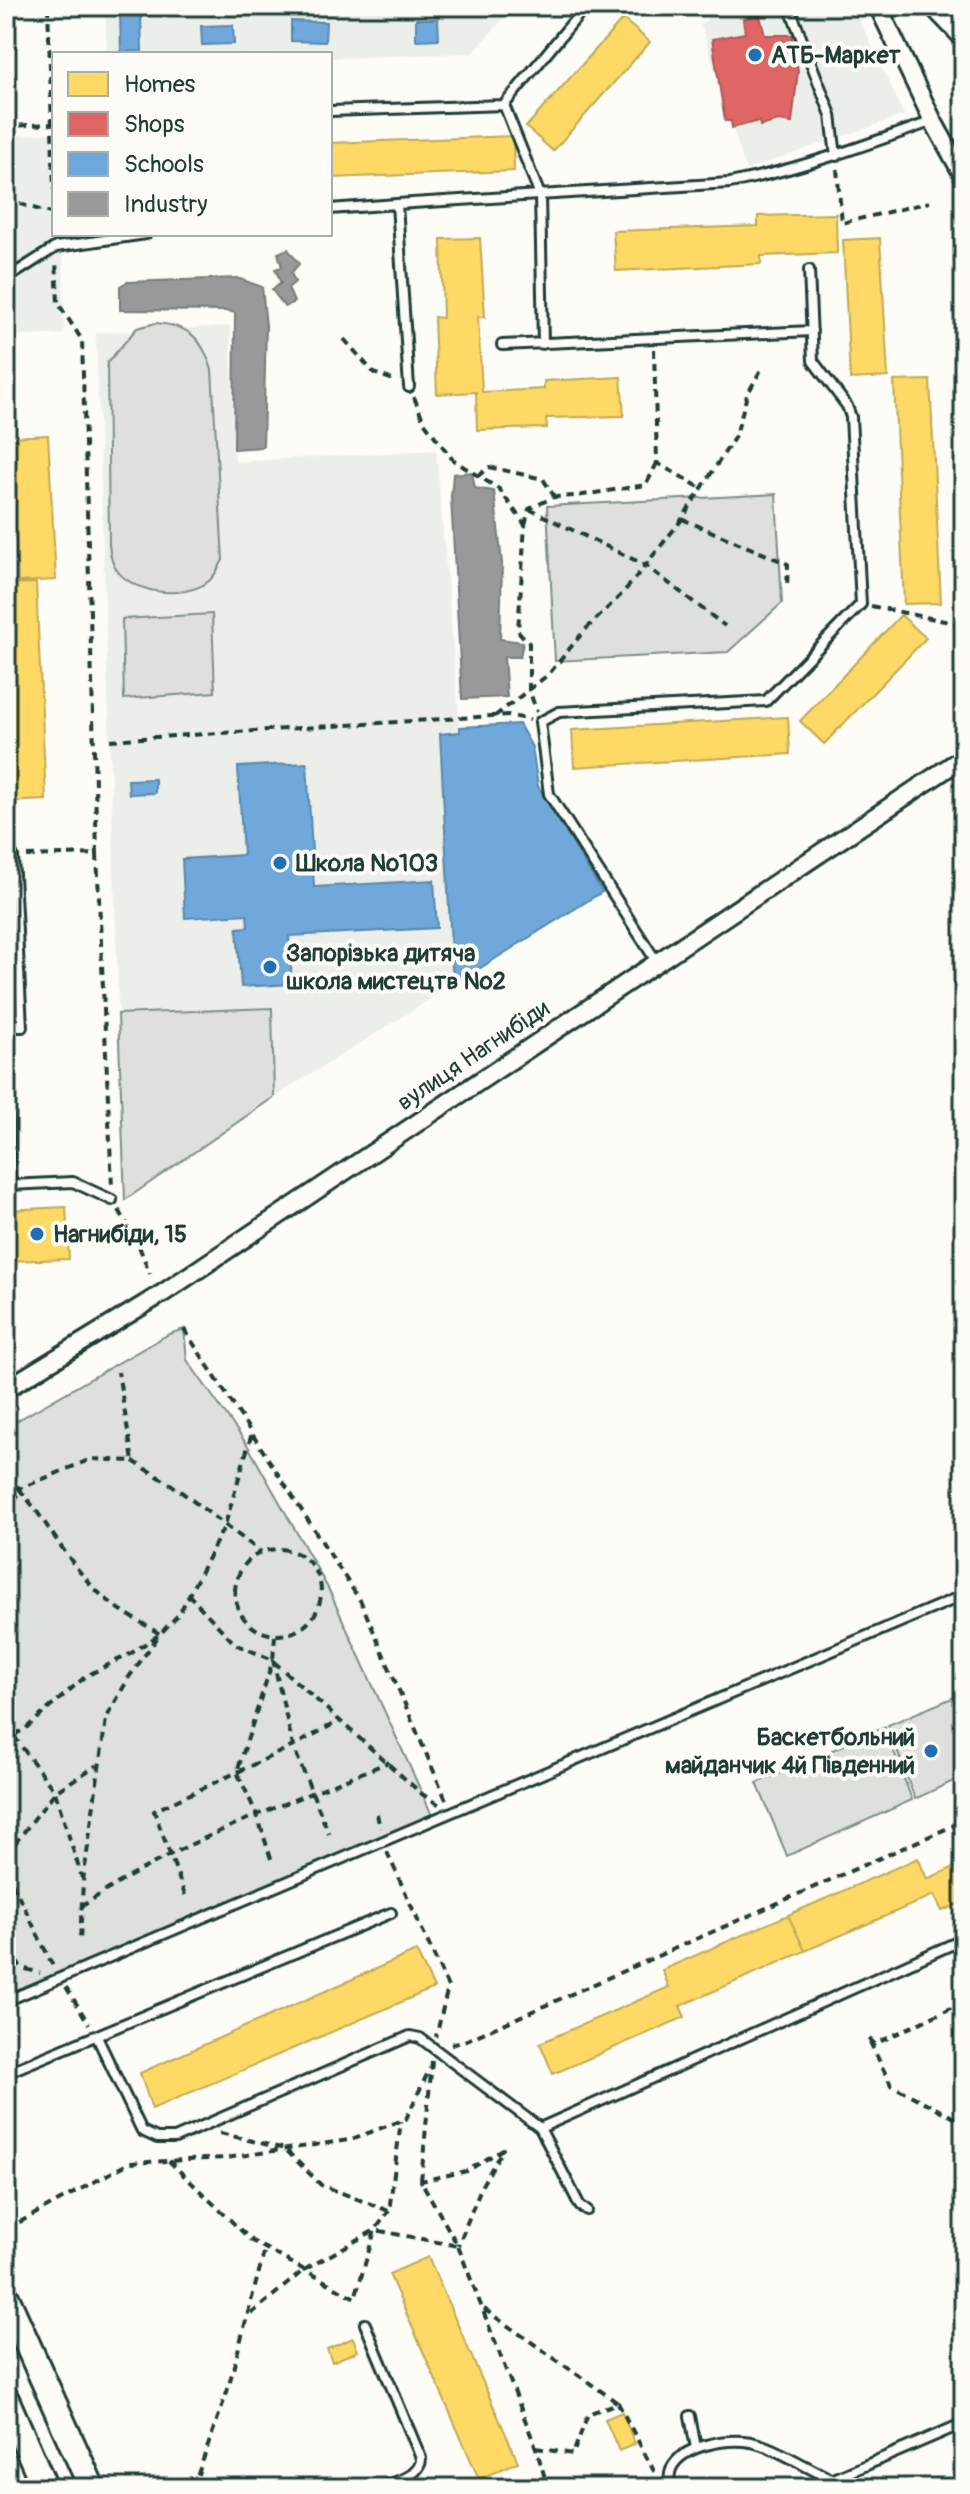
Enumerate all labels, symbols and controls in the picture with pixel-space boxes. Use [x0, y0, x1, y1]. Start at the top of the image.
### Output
place label: АТБ-Маркет [771, 41, 902, 70]
marker: АТБ-Маркет [746, 46, 764, 64]
legend [52, 52, 332, 236]
text: Homes [124, 70, 196, 99]
text: Shops [124, 110, 185, 139]
text: Schools [124, 150, 204, 179]
text: Industry [124, 190, 207, 219]
place label: Школа №103 [295, 849, 438, 878]
marker: Школа №103 [271, 854, 289, 872]
place label: Запорізька дитяча школа мистецтв №2 [286, 939, 506, 996]
marker: Запорізька дитяча школа мистецтв №2 [261, 958, 279, 976]
street label: вулиця Нагнибіди [392, 994, 555, 1117]
place label: Нагнибіди, 15 [53, 1220, 187, 1249]
marker: Нагнибіди, 15 [28, 1225, 46, 1243]
place label: Баскетбольний майданчик 4й Південний [665, 1723, 915, 1780]
marker: Баскетбольний майданчик 4й Південний [922, 1742, 940, 1760]

